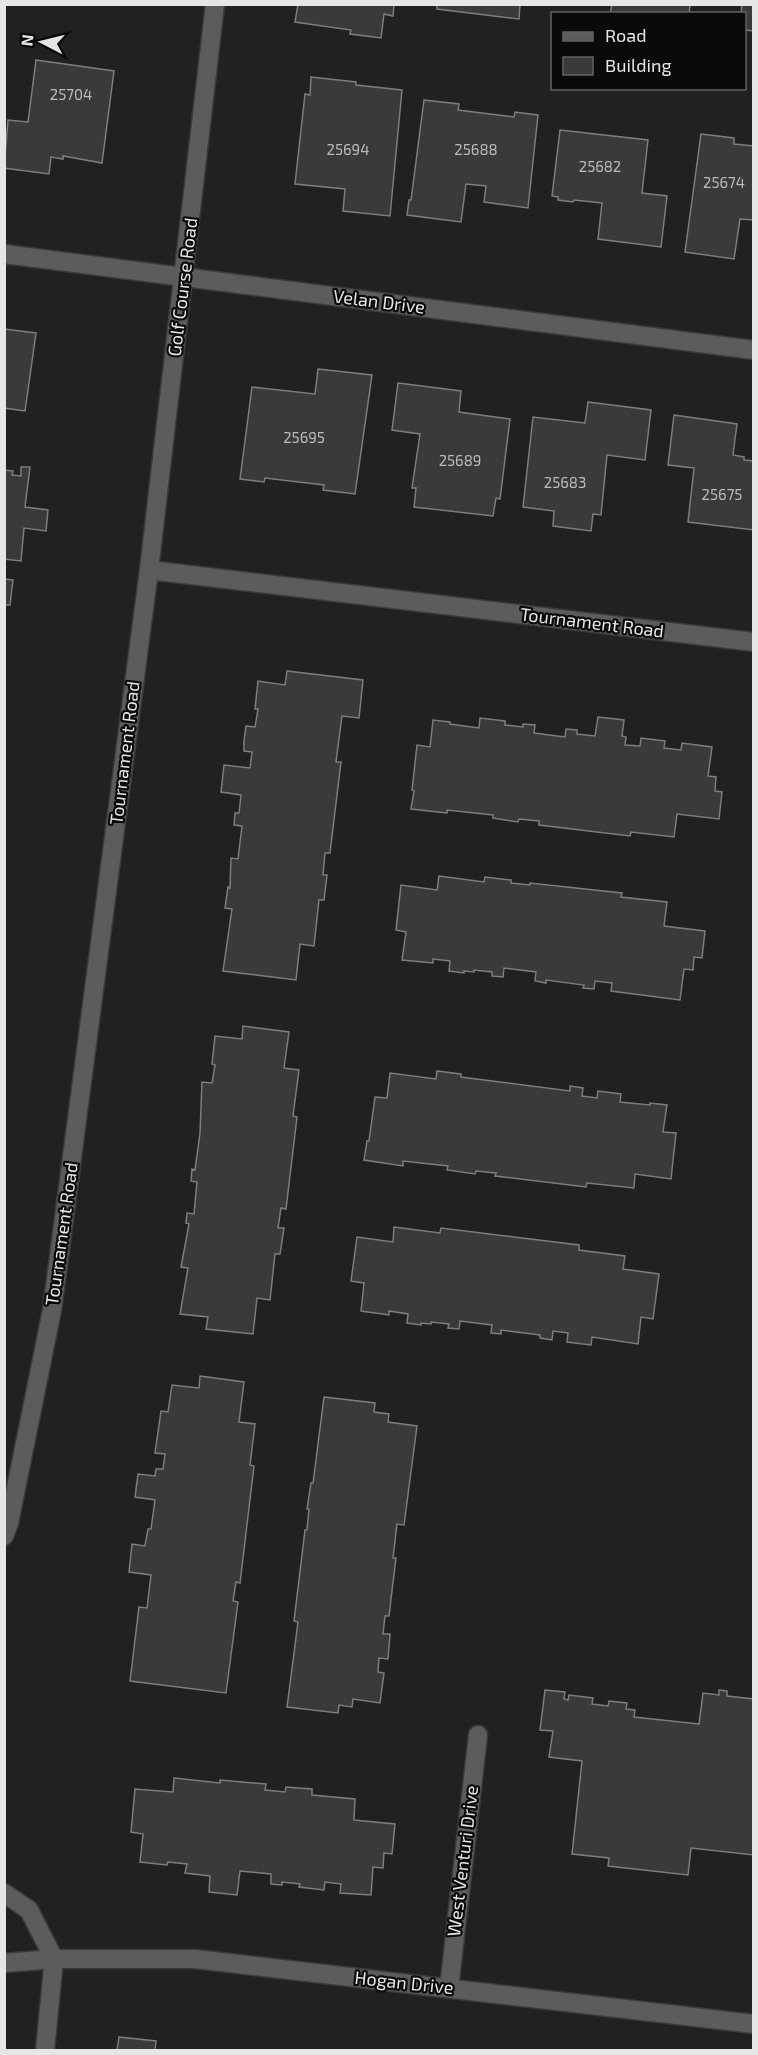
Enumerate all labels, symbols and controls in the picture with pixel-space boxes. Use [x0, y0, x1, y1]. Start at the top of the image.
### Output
north arrow [12, 12, 72, 72]
legend [551, 12, 746, 90]
text: Road [605, 24, 646, 46]
text: N [16, 33, 37, 47]
text: Building [605, 54, 672, 76]
house number: 25704 [50, 85, 92, 103]
house number: 25694 [327, 140, 369, 158]
house number: 25688 [454, 140, 498, 158]
house number: 25682 [579, 157, 621, 175]
house number: 25674 [703, 173, 745, 191]
street label: Golf Course Road [163, 216, 201, 357]
street label: Velan Drive [332, 284, 426, 318]
house number: 25695 [283, 428, 325, 446]
house number: 25689 [439, 451, 481, 469]
house number: 25683 [544, 473, 586, 491]
house number: 25675 [702, 485, 742, 503]
street label: Tournament Road [519, 602, 665, 642]
street label: Tournament Road [104, 680, 144, 826]
street label: Tournament Road [40, 1161, 82, 1307]
street label: West Venturi Drive [442, 1784, 482, 1938]
street label: Hogan Drive [354, 1966, 455, 1998]

